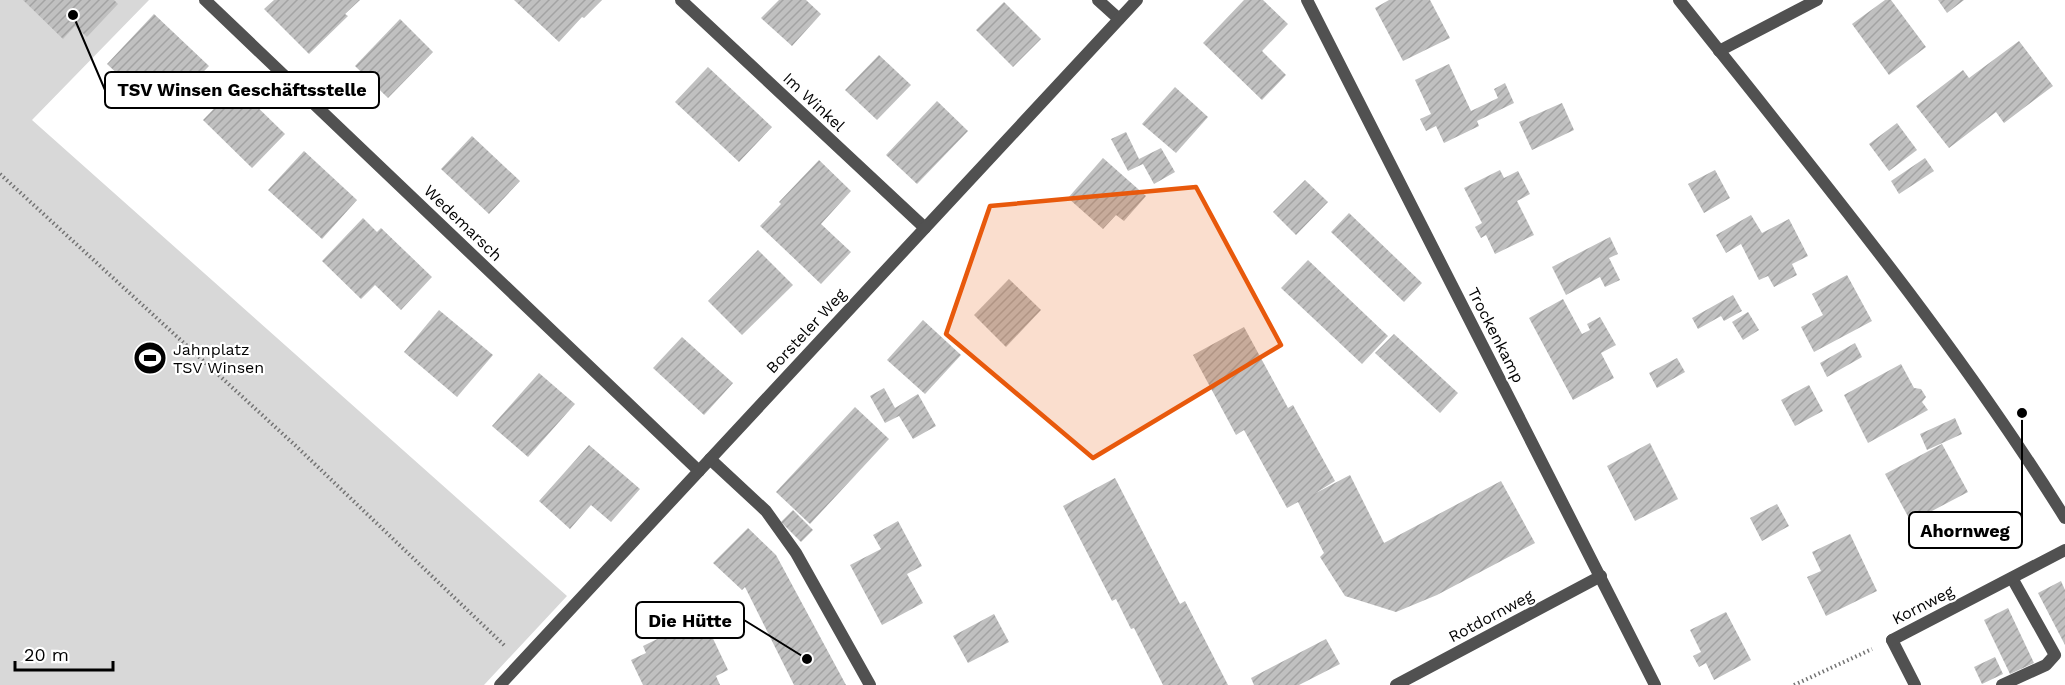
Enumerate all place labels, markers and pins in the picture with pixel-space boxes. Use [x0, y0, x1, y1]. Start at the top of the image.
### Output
callout: TSV Winsen Geschäftsstelle [105, 72, 379, 108]
sports icon: Jahnplatz TSV Winsen [132, 340, 168, 376]
place label: Jahnplatz TSV Winsen [173, 340, 264, 377]
callout: Ahornweg [1909, 512, 2022, 548]
callout: Die Hütte [636, 602, 744, 638]

